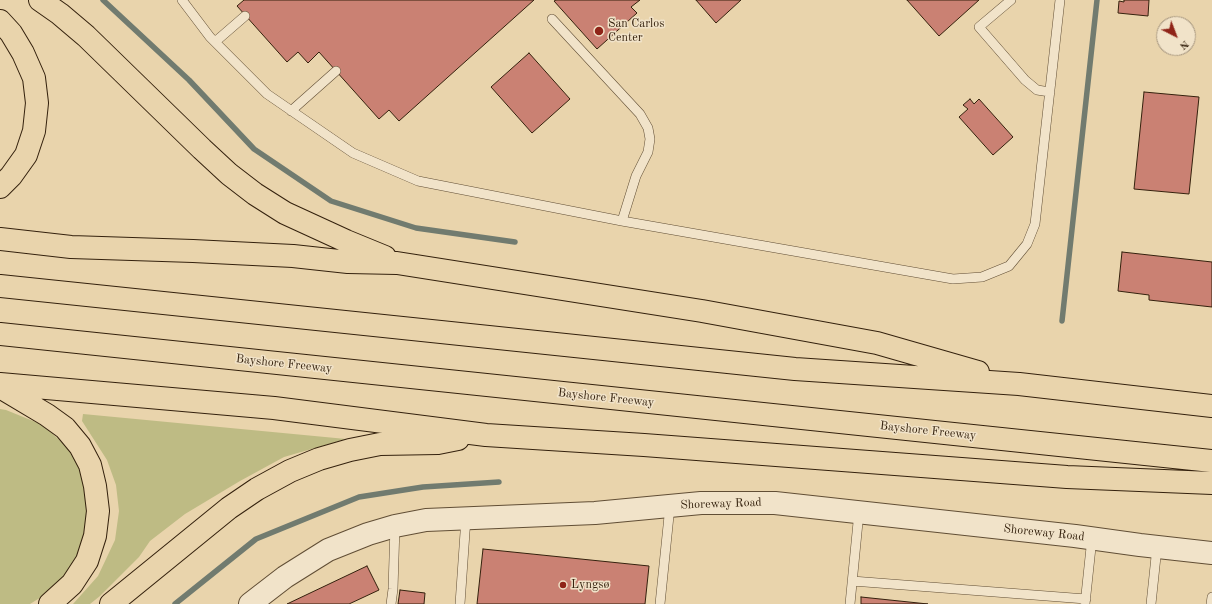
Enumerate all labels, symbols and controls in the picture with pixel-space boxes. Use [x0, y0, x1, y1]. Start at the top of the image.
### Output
north arrow [1156, 16, 1196, 56]
place label: San Carlos Center [608, 17, 664, 45]
marker: San Carlos Center [593, 25, 605, 37]
text: N [1177, 38, 1190, 51]
street label: Bayshore Freeway [235, 352, 333, 376]
street label: Bayshore Freeway [557, 386, 655, 410]
street label: Bayshore Freeway [879, 419, 977, 443]
street label: Shoreway Road [680, 495, 762, 513]
street label: Shoreway Road [1003, 522, 1085, 544]
place label: Lyngsø [571, 578, 610, 592]
marker: Lyngsø [558, 580, 568, 590]

